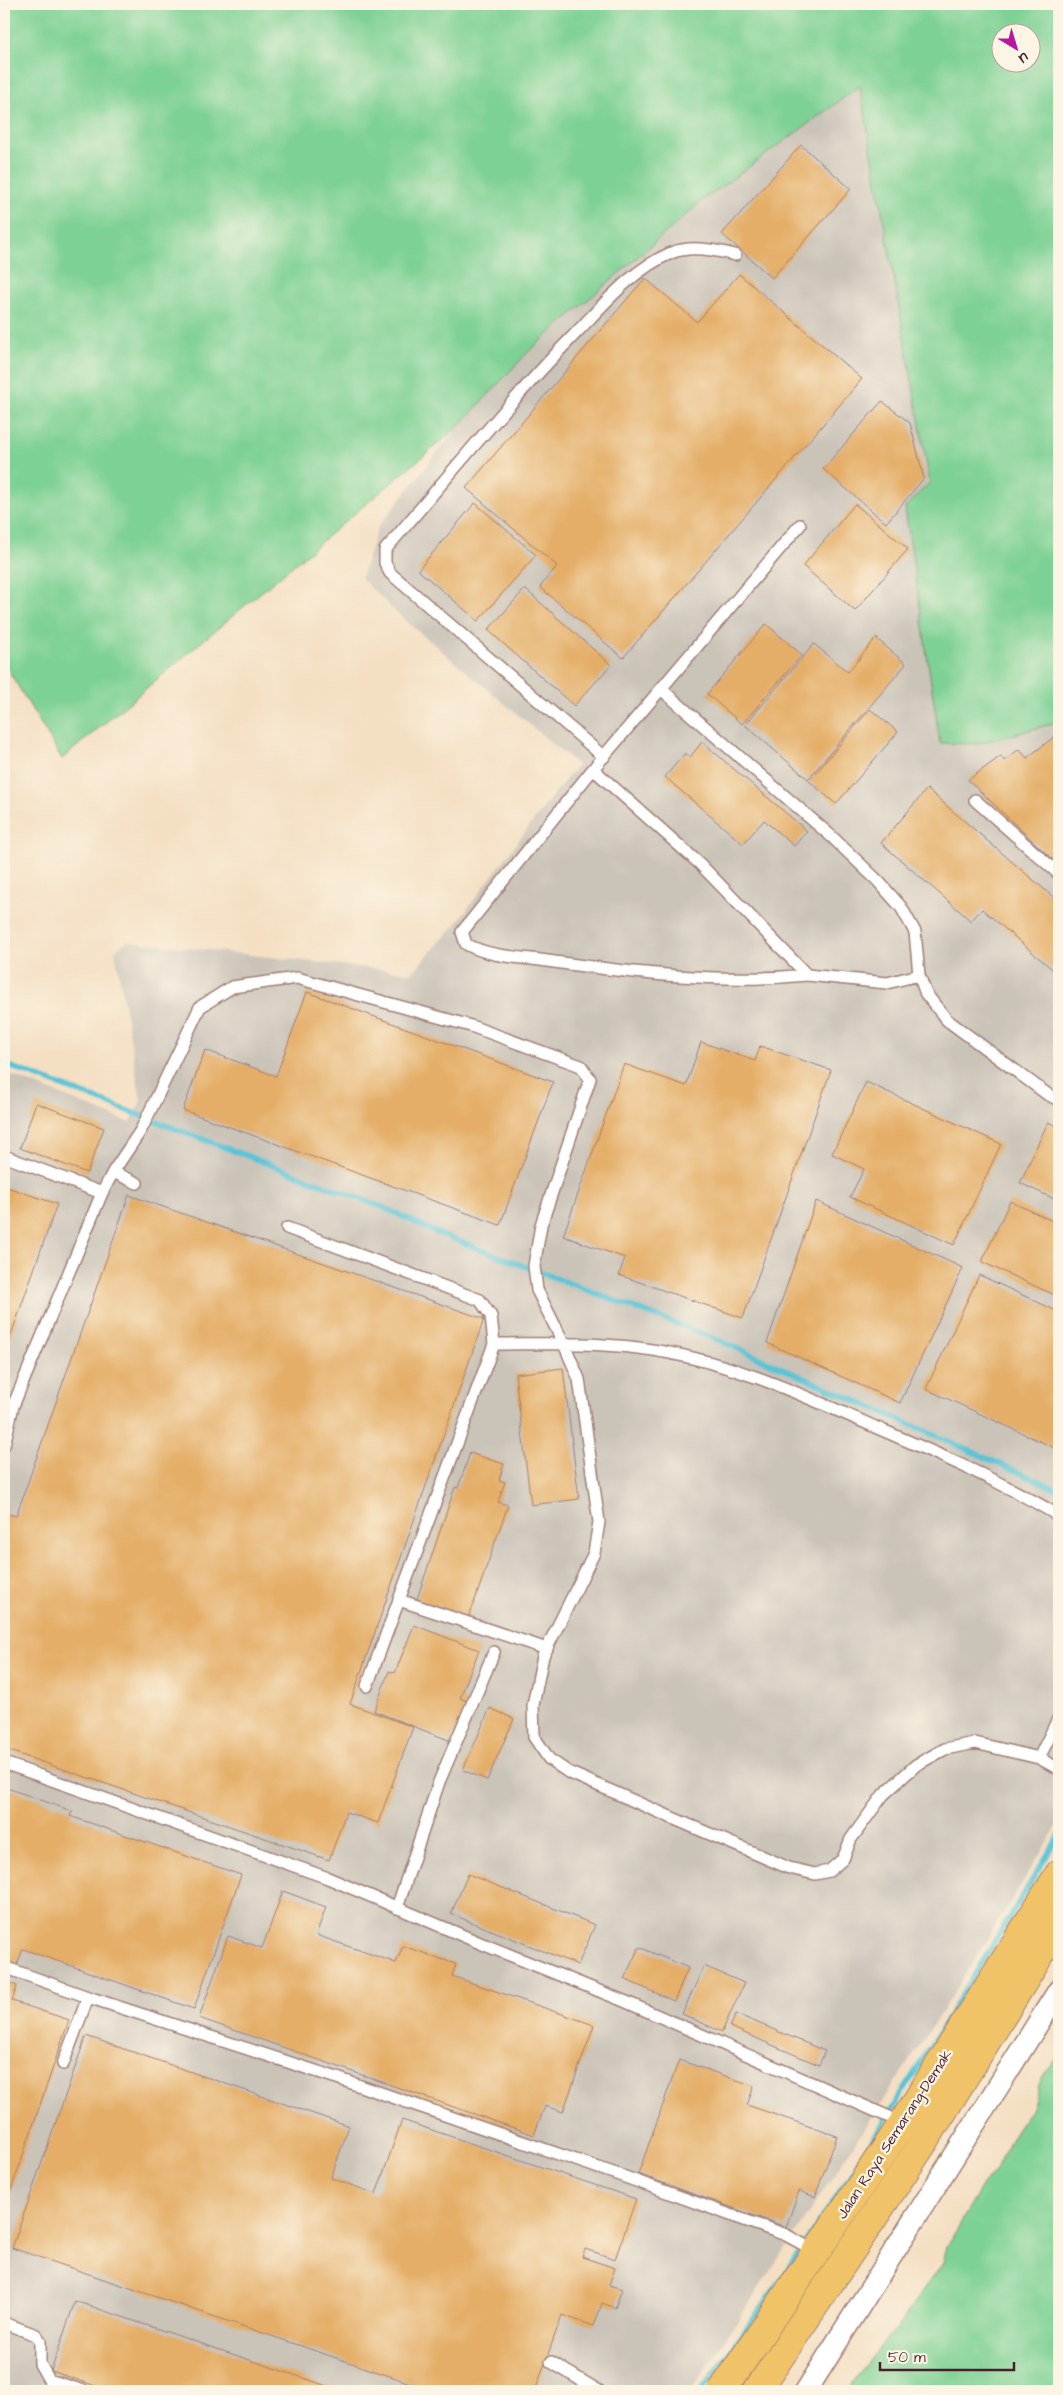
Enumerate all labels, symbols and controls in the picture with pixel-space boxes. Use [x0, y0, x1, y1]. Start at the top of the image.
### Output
north arrow [990, 22, 1040, 72]
text: U [1014, 47, 1033, 68]
street label: Jalan Raya Semarang-Demak [832, 2045, 958, 2224]
scale bar [880, 2340, 1014, 2372]
text: 50 m [888, 2347, 926, 2368]

